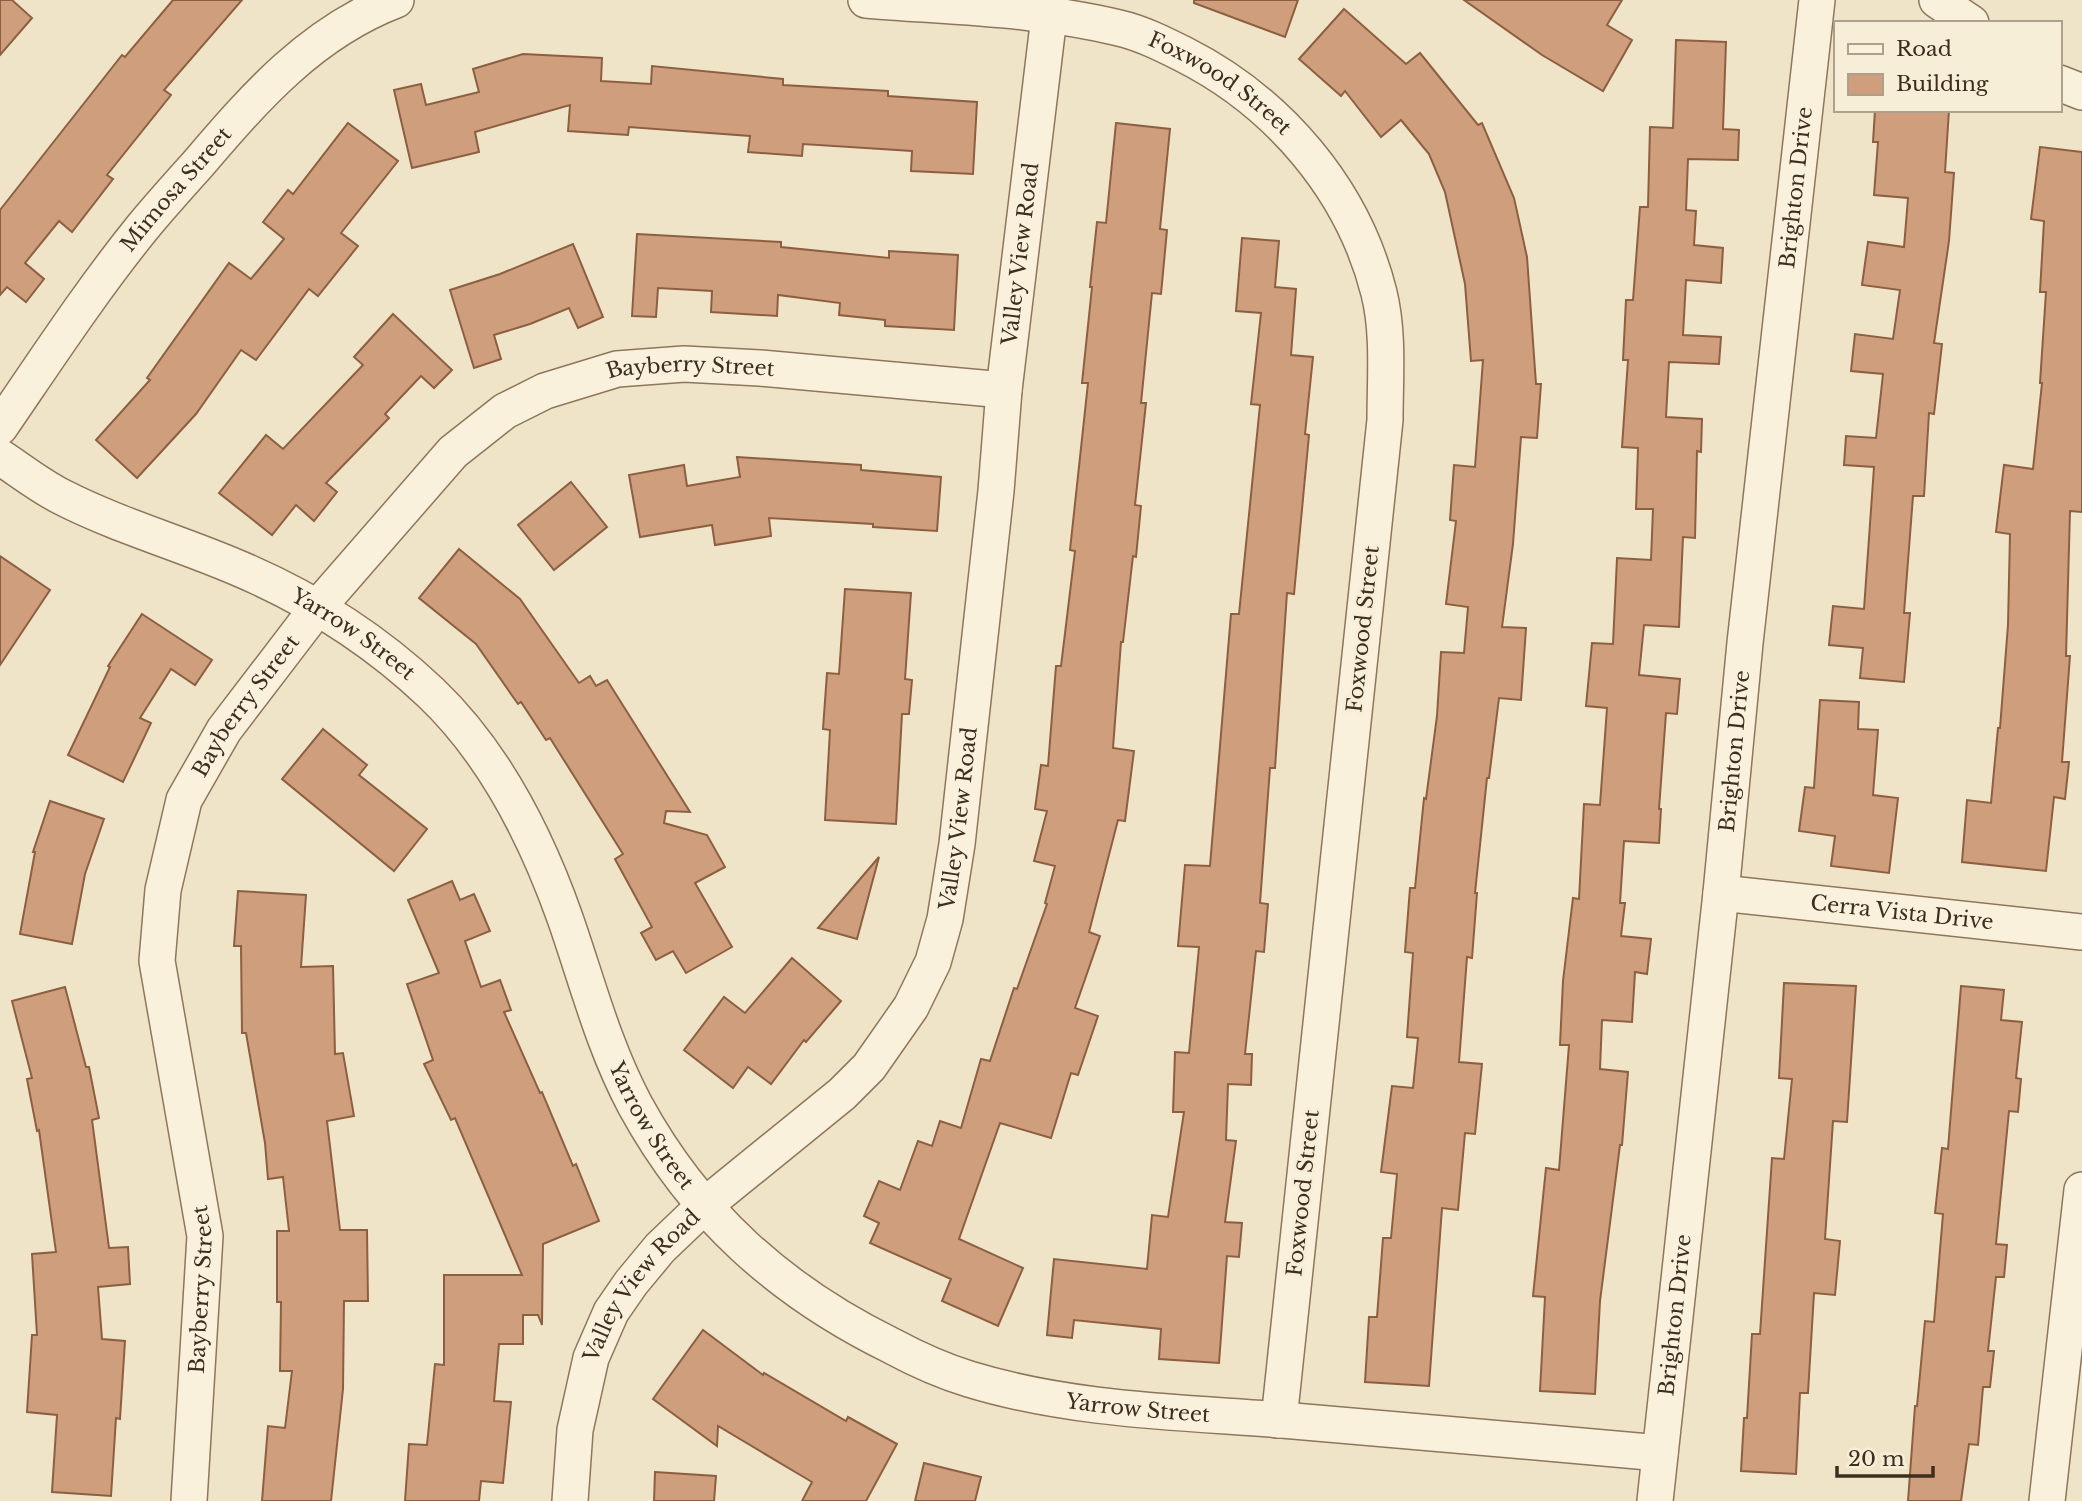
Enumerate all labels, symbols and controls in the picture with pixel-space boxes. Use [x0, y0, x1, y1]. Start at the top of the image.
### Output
legend [1834, 21, 2061, 112]
street label: Foxwood Street [1144, 26, 1297, 140]
text: Road [1896, 36, 1952, 62]
text: Building [1896, 71, 1989, 97]
street label: Brighton Drive [1774, 105, 1818, 270]
street label: Mimosa Street [115, 121, 237, 257]
street label: Valley View Road [996, 161, 1044, 348]
street label: Bayberry Street [603, 351, 776, 385]
street label: Foxwood Street [1341, 544, 1385, 714]
street label: Yarrow Street [286, 582, 421, 686]
street label: Bayberry Street [187, 630, 305, 782]
street label: Brighton Drive [1714, 669, 1755, 833]
street label: Valley View Road [934, 726, 983, 913]
street label: Cerra Vista Drive [1809, 890, 1995, 935]
street label: Yarrow Street [603, 1057, 699, 1195]
street label: Foxwood Street [1281, 1108, 1325, 1278]
street label: Bayberry Street [184, 1203, 218, 1374]
street label: Valley View Road [578, 1204, 705, 1367]
street label: Brighton Drive [1653, 1233, 1697, 1397]
street label: Yarrow Street [1063, 1388, 1211, 1428]
scale bar [1837, 1434, 1933, 1478]
text: 20 m [1848, 1446, 1905, 1472]

